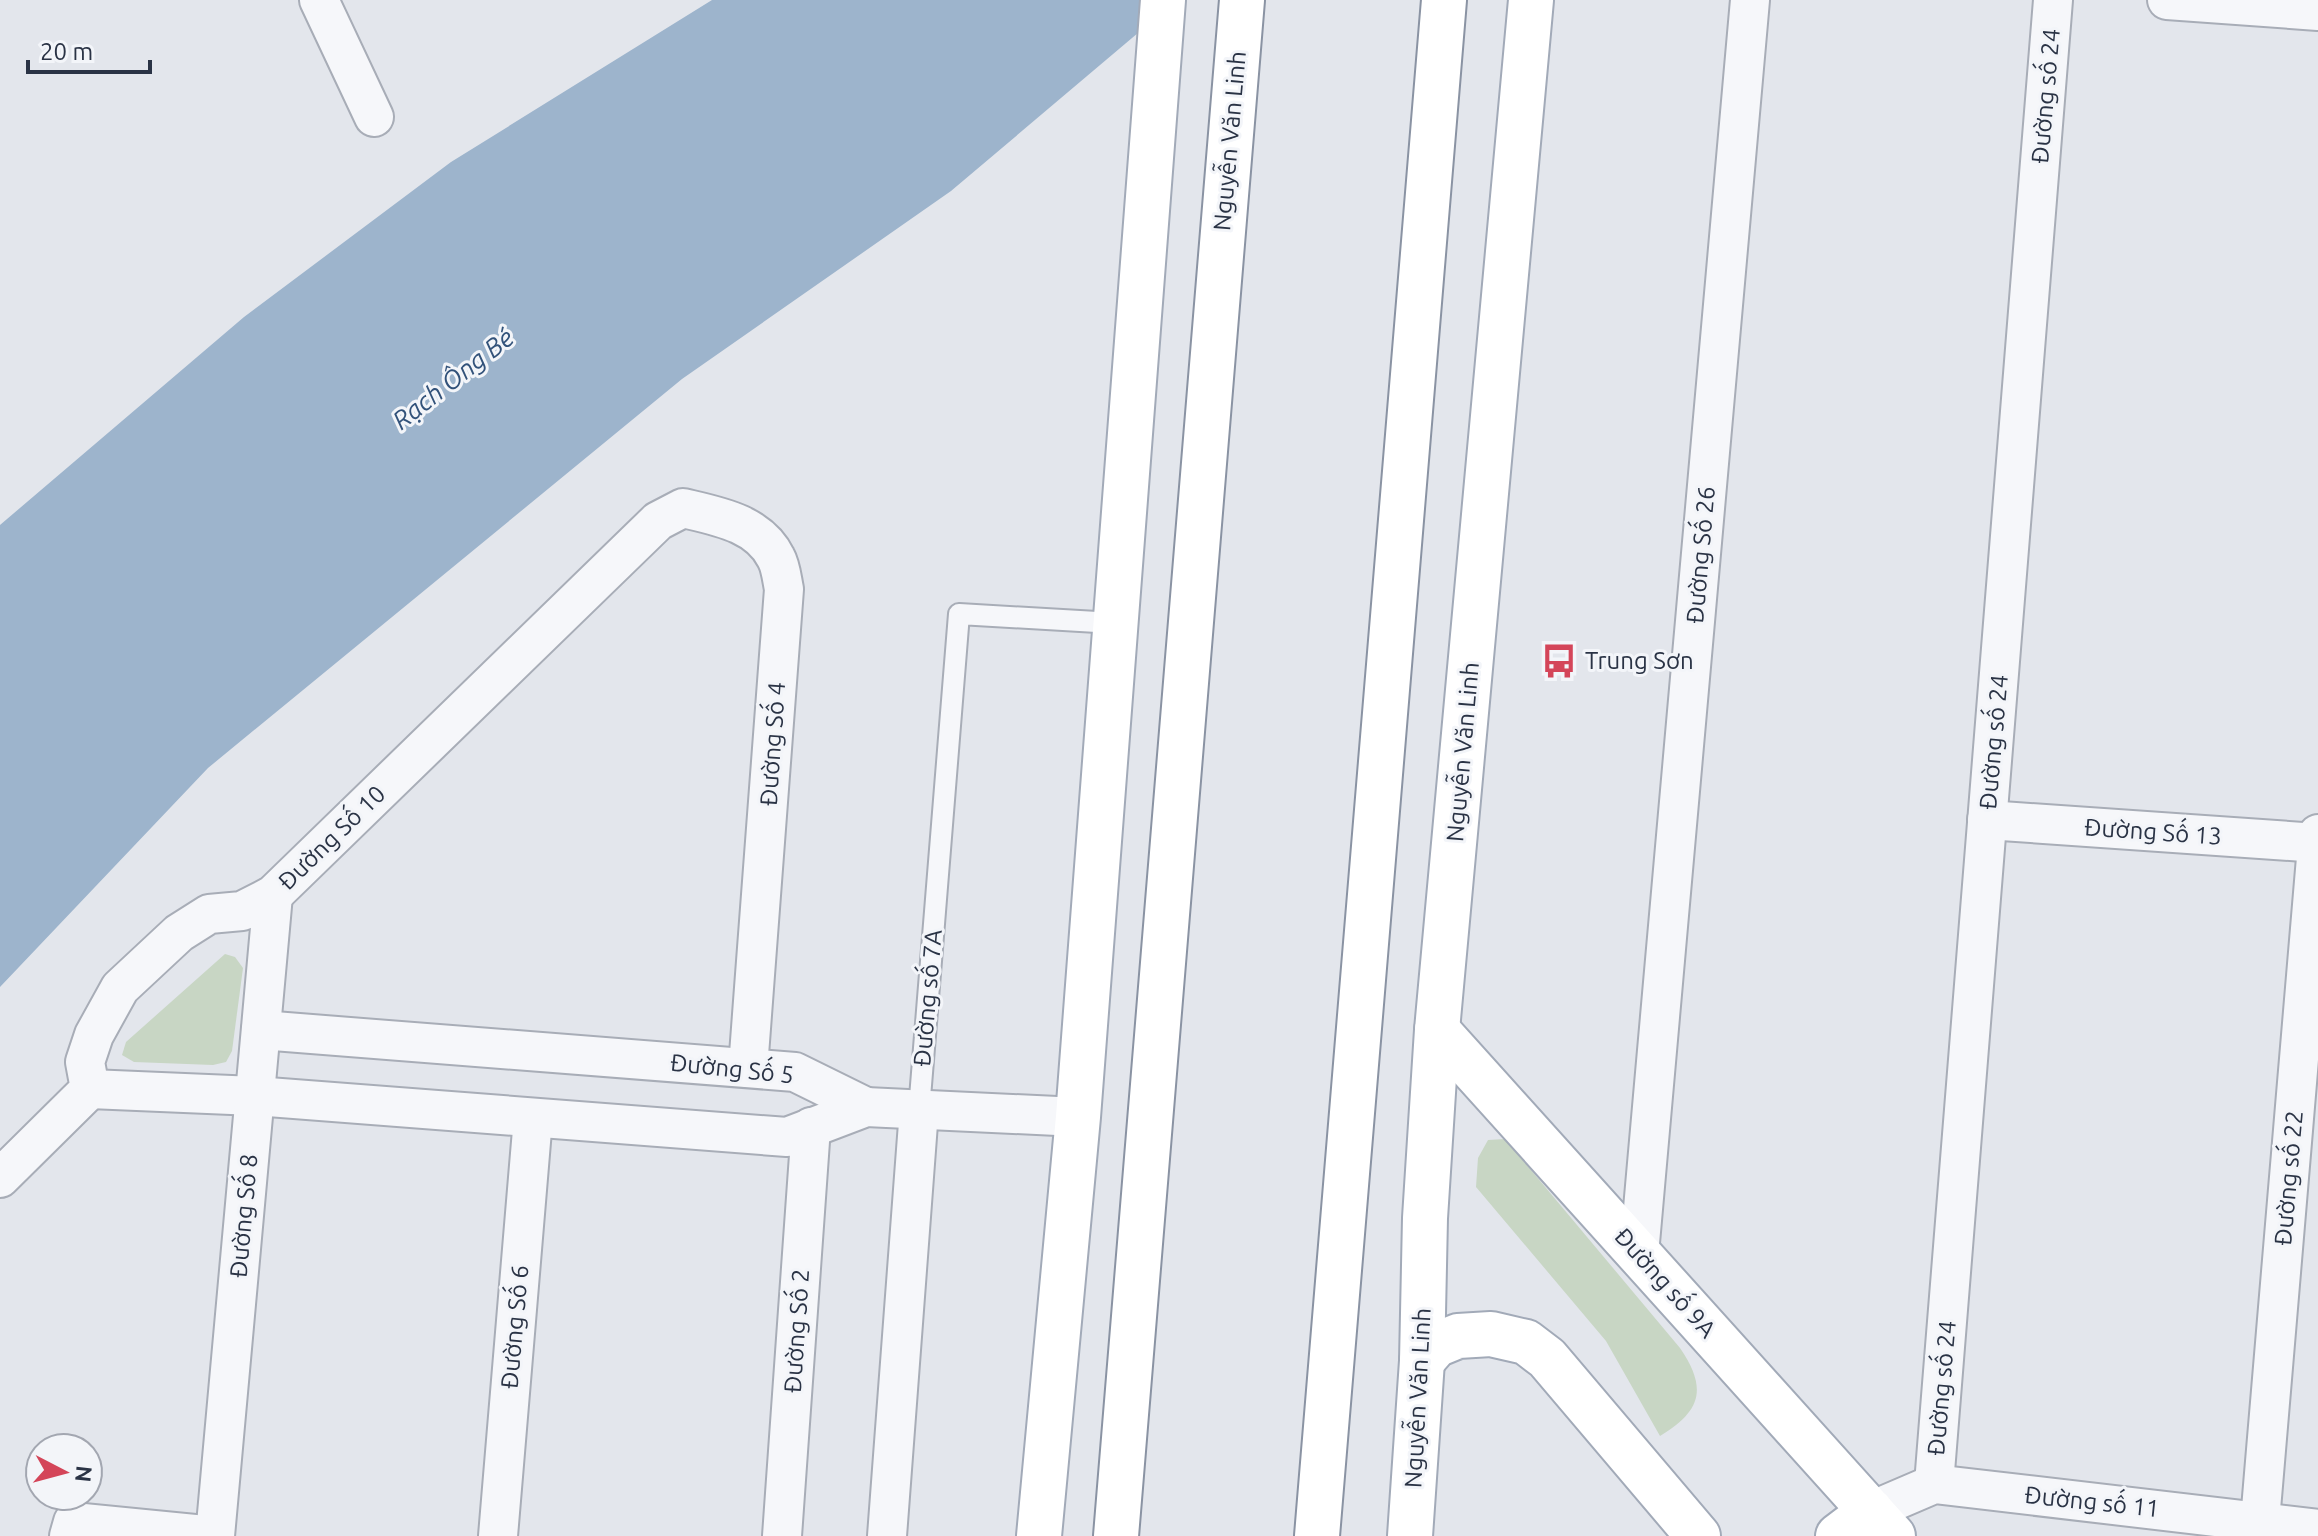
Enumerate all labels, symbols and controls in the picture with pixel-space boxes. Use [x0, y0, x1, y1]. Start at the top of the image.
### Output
scale bar [28, 24, 150, 74]
street label: Đường số 24 [2022, 27, 2065, 165]
text: 20 m [40, 38, 93, 65]
street label: Nguyễn Văn Linh [1205, 50, 1251, 232]
water label: Rạch Ông Bé [386, 322, 519, 435]
street label: Đường Số 26 [1677, 485, 1720, 625]
bus stop icon: Trung Sơn [1540, 642, 1578, 680]
place label: Trung Sơn [1585, 647, 1694, 674]
street label: Nguyễn Văn Linh [1438, 661, 1484, 843]
street label: Đường số 24 [1970, 673, 2013, 811]
street label: Đường Số 4 [751, 681, 790, 807]
street label: Đường Số 10 [270, 777, 391, 895]
street label: Đường Số 13 [2083, 809, 2223, 850]
street label: Đường số 7A [904, 927, 947, 1068]
street label: Đường Số 5 [669, 1045, 796, 1088]
street label: Đường số 22 [2265, 1109, 2308, 1247]
street label: Đường Số 8 [221, 1153, 262, 1279]
street label: Đường số 9A [1609, 1220, 1725, 1343]
street label: Đường Số 6 [492, 1264, 533, 1390]
street label: Đường Số 2 [775, 1268, 814, 1394]
street label: Nguyễn Văn Linh [1396, 1307, 1436, 1489]
street label: Đường số 24 [1918, 1319, 1961, 1457]
north arrow [24, 1432, 104, 1512]
text: N [71, 1465, 98, 1484]
street label: Đường số 11 [2023, 1477, 2161, 1522]

